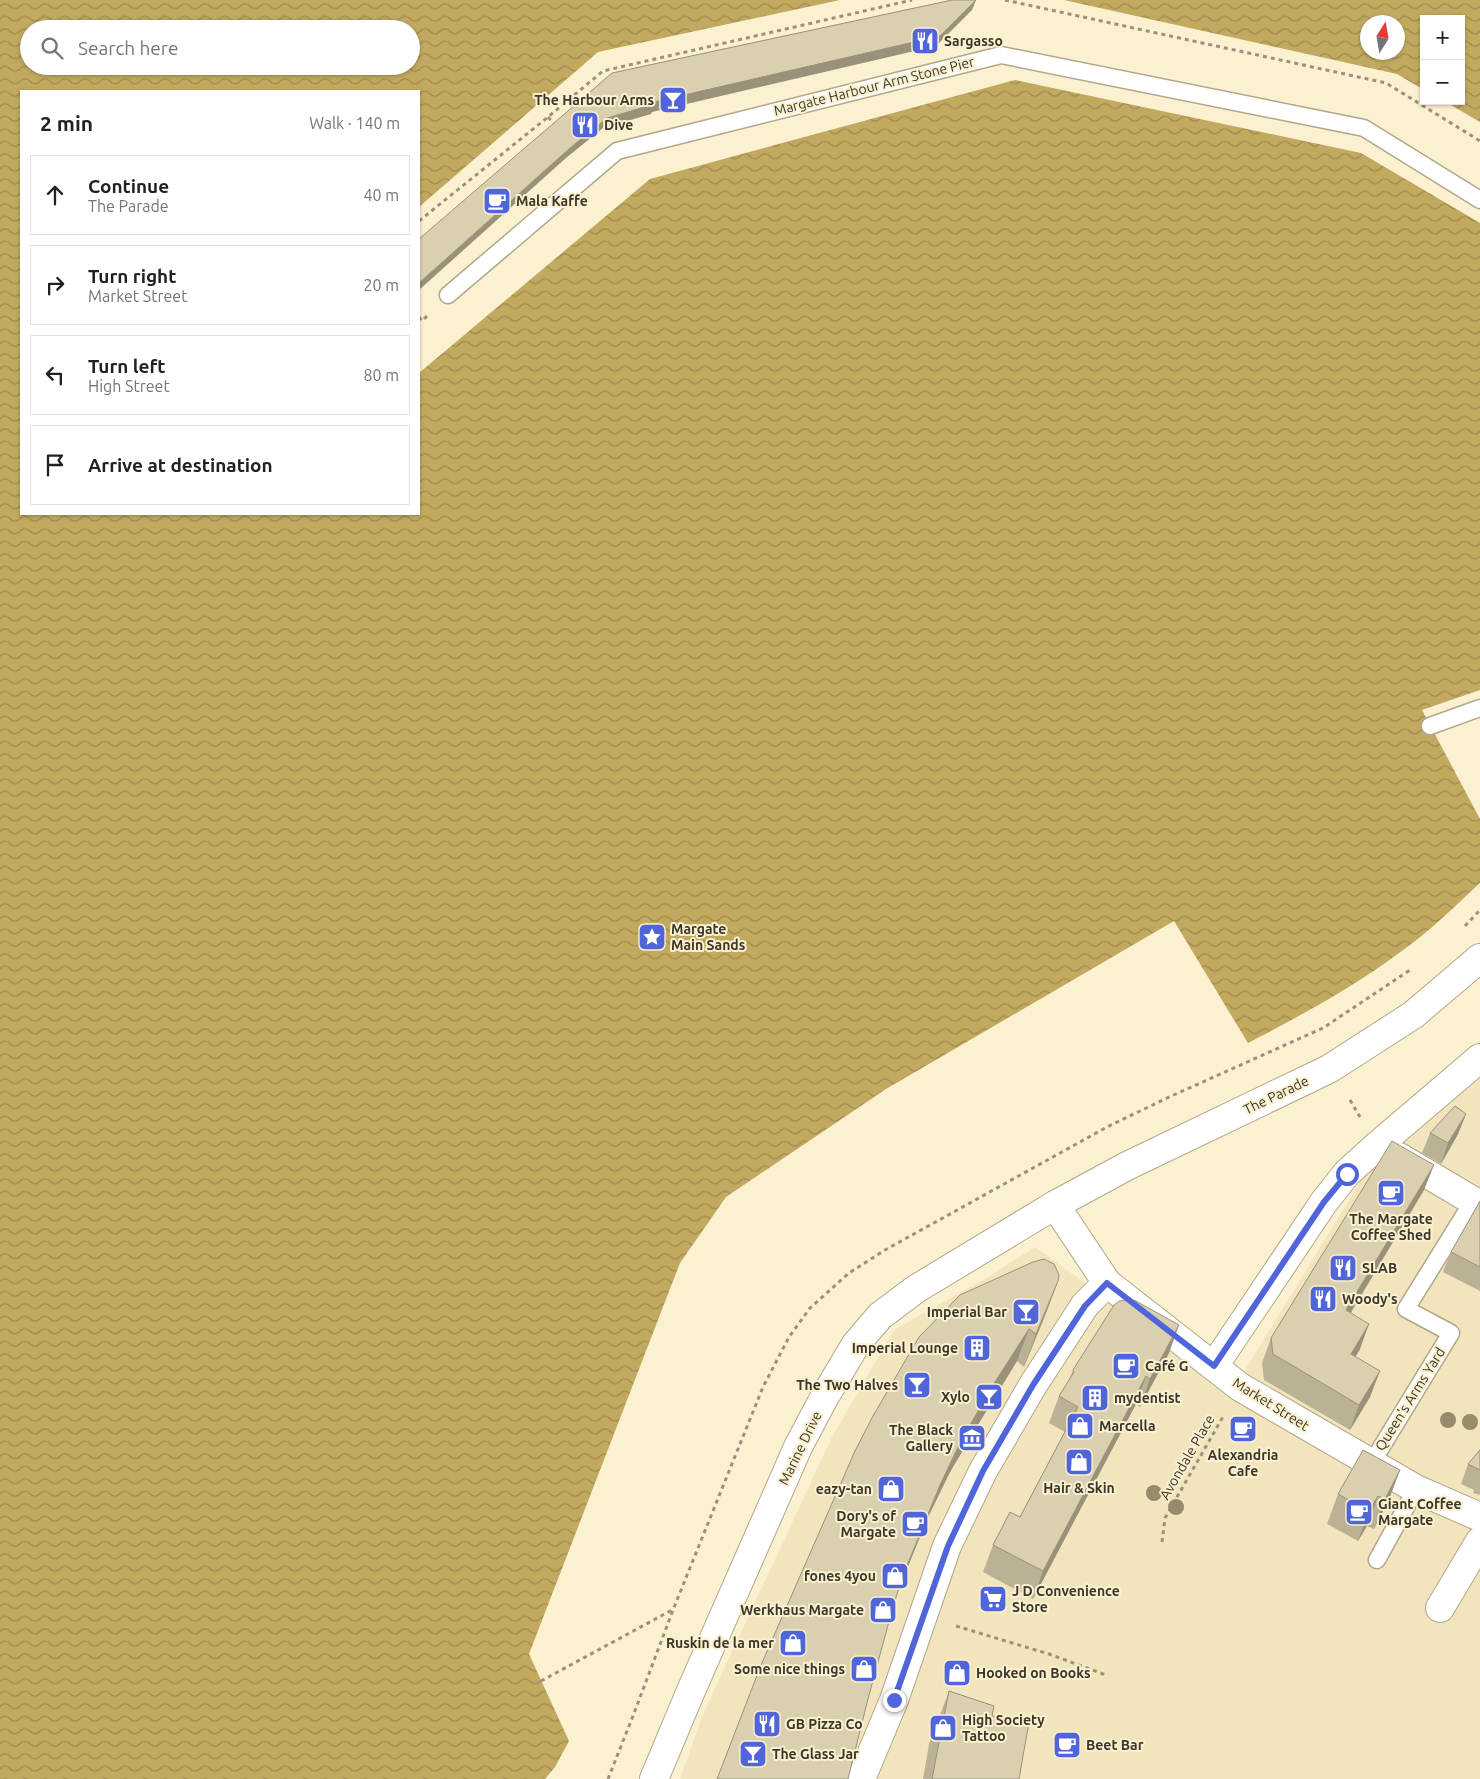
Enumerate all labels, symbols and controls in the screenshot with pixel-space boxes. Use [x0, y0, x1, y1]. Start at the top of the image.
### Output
north arrow [1360, 15, 1405, 60]
map controls [1420, 15, 1465, 105]
button: + [1420, 15, 1465, 60]
search box [20, 20, 420, 75]
restaurant icon: Sargasso [910, 26, 940, 56]
place label: Sargasso [944, 33, 1003, 49]
icon: search [38, 34, 66, 62]
text: Search here [78, 37, 178, 59]
street label: Margate Harbour Arm Stone Pier [772, 53, 976, 119]
button: − [1420, 60, 1465, 105]
bar icon: The Harbour Arms [658, 85, 688, 115]
place label: The Harbour Arms [534, 92, 654, 108]
restaurant icon: Dive [570, 110, 600, 140]
text: 2 min [40, 111, 93, 135]
text: Walk · 140 m [309, 114, 400, 132]
place label: Dive [604, 117, 633, 133]
text: Continue [88, 175, 169, 197]
icon: ahead [41, 181, 69, 209]
text: 40 m [363, 186, 399, 204]
cafe icon: Mala Kaffe [482, 186, 512, 216]
place label: Mala Kaffe [516, 193, 588, 209]
text: The Parade [88, 197, 169, 215]
text: Turn right [88, 265, 176, 287]
icon: right [41, 271, 69, 299]
text: 20 m [363, 276, 399, 294]
text: Market Street [88, 287, 187, 305]
text: Turn left [88, 355, 166, 377]
icon: left [41, 361, 69, 389]
text: 80 m [363, 366, 399, 384]
text: High Street [88, 377, 170, 395]
icon: arrive [41, 451, 69, 479]
text: Arrive at destination [88, 454, 273, 476]
place label: Margate Main Sands [671, 921, 746, 953]
place icon: Margate Main Sands [637, 922, 667, 952]
street label: The Parade [1241, 1072, 1311, 1118]
route start [1336, 1163, 1359, 1186]
cafe icon: The Margate Coffee Shed [1376, 1178, 1406, 1208]
place label: The Margate Coffee Shed [1349, 1211, 1433, 1243]
restaurant icon: SLAB [1328, 1253, 1358, 1283]
place label: SLAB [1362, 1260, 1397, 1276]
restaurant icon: Woody's [1308, 1284, 1338, 1314]
place label: Woody's [1342, 1291, 1398, 1307]
bar icon: Imperial Bar [1011, 1297, 1041, 1327]
place label: Imperial Bar [927, 1304, 1007, 1320]
building icon: Imperial Lounge [962, 1333, 992, 1363]
place label: Imperial Lounge [852, 1340, 958, 1356]
street label: Queen's Arms Yard [1372, 1344, 1448, 1454]
cafe icon: Café G [1111, 1351, 1141, 1381]
place label: Café G [1145, 1358, 1188, 1374]
bar icon: The Two Halves [902, 1370, 932, 1400]
street label: Market Street [1230, 1374, 1313, 1434]
place label: The Two Halves [796, 1377, 898, 1393]
bar icon: Xylo [974, 1382, 1004, 1412]
building icon: mydentist [1080, 1383, 1110, 1413]
place label: Xylo [941, 1389, 970, 1405]
place label: mydentist [1114, 1390, 1181, 1406]
street label: Marine Drive [775, 1408, 825, 1488]
shop icon: Marcella [1065, 1411, 1095, 1441]
street label: Avondale Place [1156, 1412, 1218, 1502]
cafe icon: Alexandria Cafe [1228, 1414, 1258, 1444]
place label: Marcella [1099, 1418, 1156, 1434]
place label: The Black Gallery [889, 1422, 954, 1454]
museum icon: The Black Gallery [957, 1423, 987, 1453]
shop icon: Hair & Skin [1064, 1447, 1094, 1477]
place label: Alexandria Cafe [1208, 1447, 1278, 1479]
shop icon: eazy-tan [876, 1474, 906, 1504]
place label: Hair & Skin [1043, 1480, 1115, 1496]
place label: eazy-tan [816, 1481, 872, 1497]
place label: Giant Coffee Margate [1378, 1496, 1462, 1528]
cafe icon: Giant Coffee Margate [1344, 1497, 1374, 1527]
place label: Dory's of Margate [836, 1508, 896, 1540]
cafe icon: Dory's of Margate [900, 1509, 930, 1539]
shop icon: fones 4you [880, 1561, 910, 1591]
place label: fones 4you [804, 1568, 876, 1584]
place label: J D Convenience Store [1012, 1583, 1120, 1615]
supermarket icon: J D Convenience Store [978, 1584, 1008, 1614]
shop icon: Werkhaus Margate [868, 1595, 898, 1625]
place label: Werkhaus Margate [740, 1602, 864, 1618]
shop icon: Ruskin de la mer [778, 1628, 808, 1658]
place label: Ruskin de la mer [666, 1635, 774, 1651]
shop icon: Some nice things [849, 1654, 879, 1684]
shop icon: Hooked on Books [942, 1658, 972, 1688]
place label: Some nice things [734, 1661, 845, 1677]
place label: Hooked on Books [976, 1665, 1091, 1681]
route end [883, 1689, 906, 1712]
restaurant icon: GB Pizza Co [752, 1709, 782, 1739]
place label: High Society Tattoo [962, 1712, 1045, 1744]
shop icon: High Society Tattoo [928, 1713, 958, 1743]
place label: GB Pizza Co [786, 1716, 863, 1732]
cafe icon: Beet Bar [1052, 1730, 1082, 1760]
place label: Beet Bar [1086, 1737, 1144, 1753]
bar icon: The Glass Jar [738, 1739, 768, 1769]
place label: The Glass Jar [772, 1746, 859, 1762]

